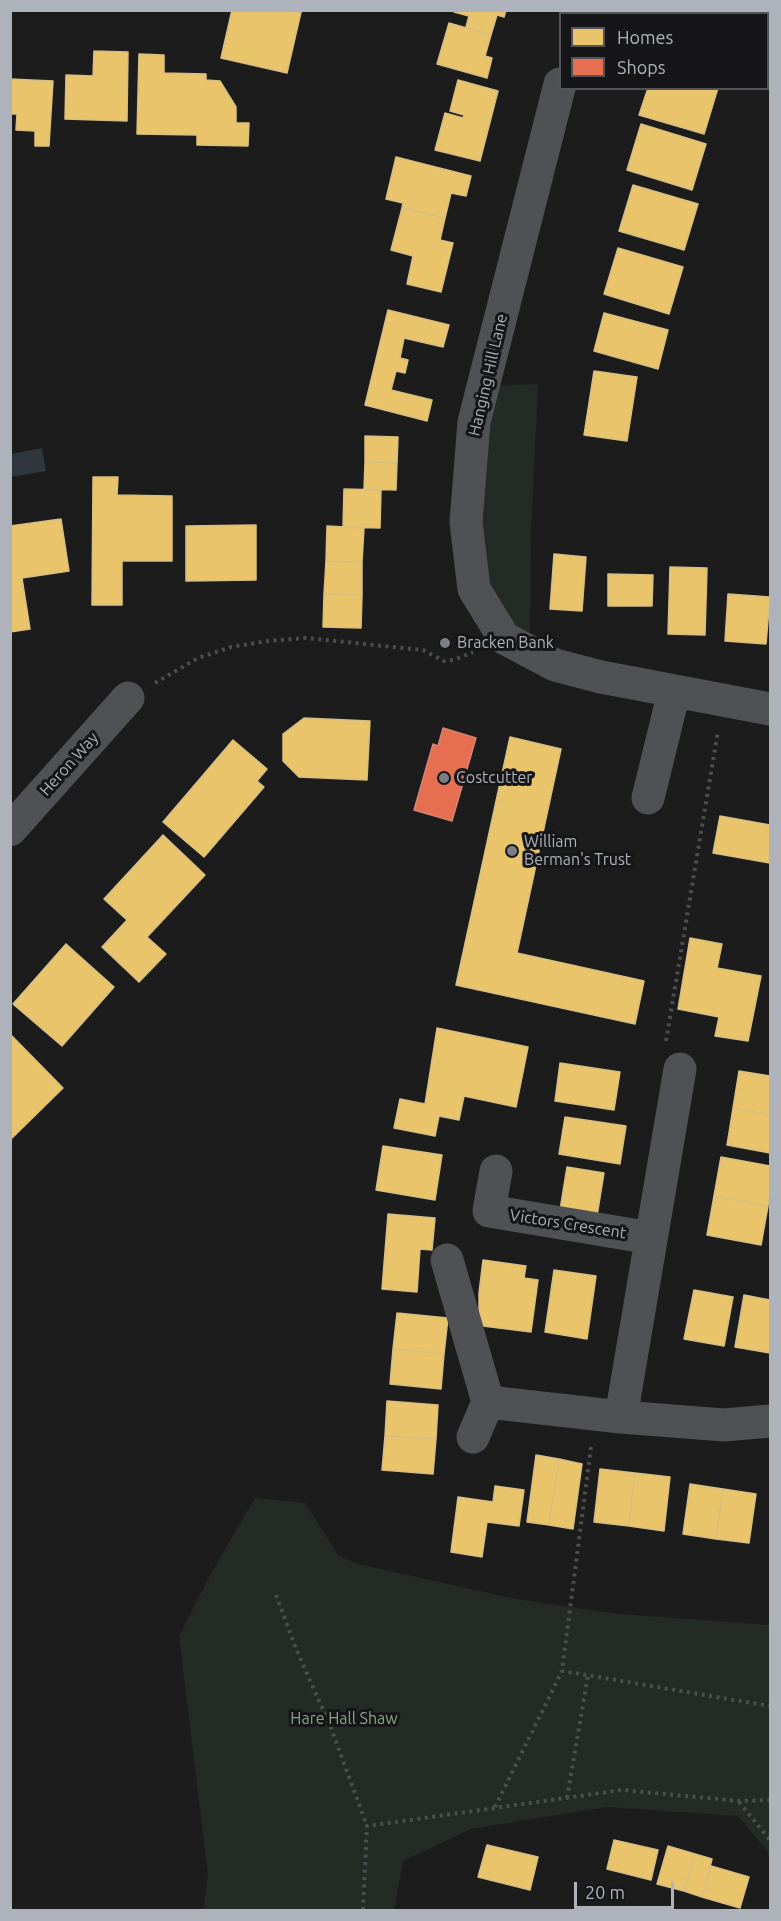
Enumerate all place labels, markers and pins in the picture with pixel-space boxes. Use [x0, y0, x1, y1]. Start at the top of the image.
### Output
place label: Bracken Bank [457, 633, 554, 653]
marker: Bracken Bank [438, 636, 452, 650]
place label: Costcutter [456, 768, 532, 788]
marker: Costcutter [437, 771, 451, 785]
place label: William Berman's Trust [524, 832, 631, 870]
marker: William Berman's Trust [505, 844, 519, 858]

